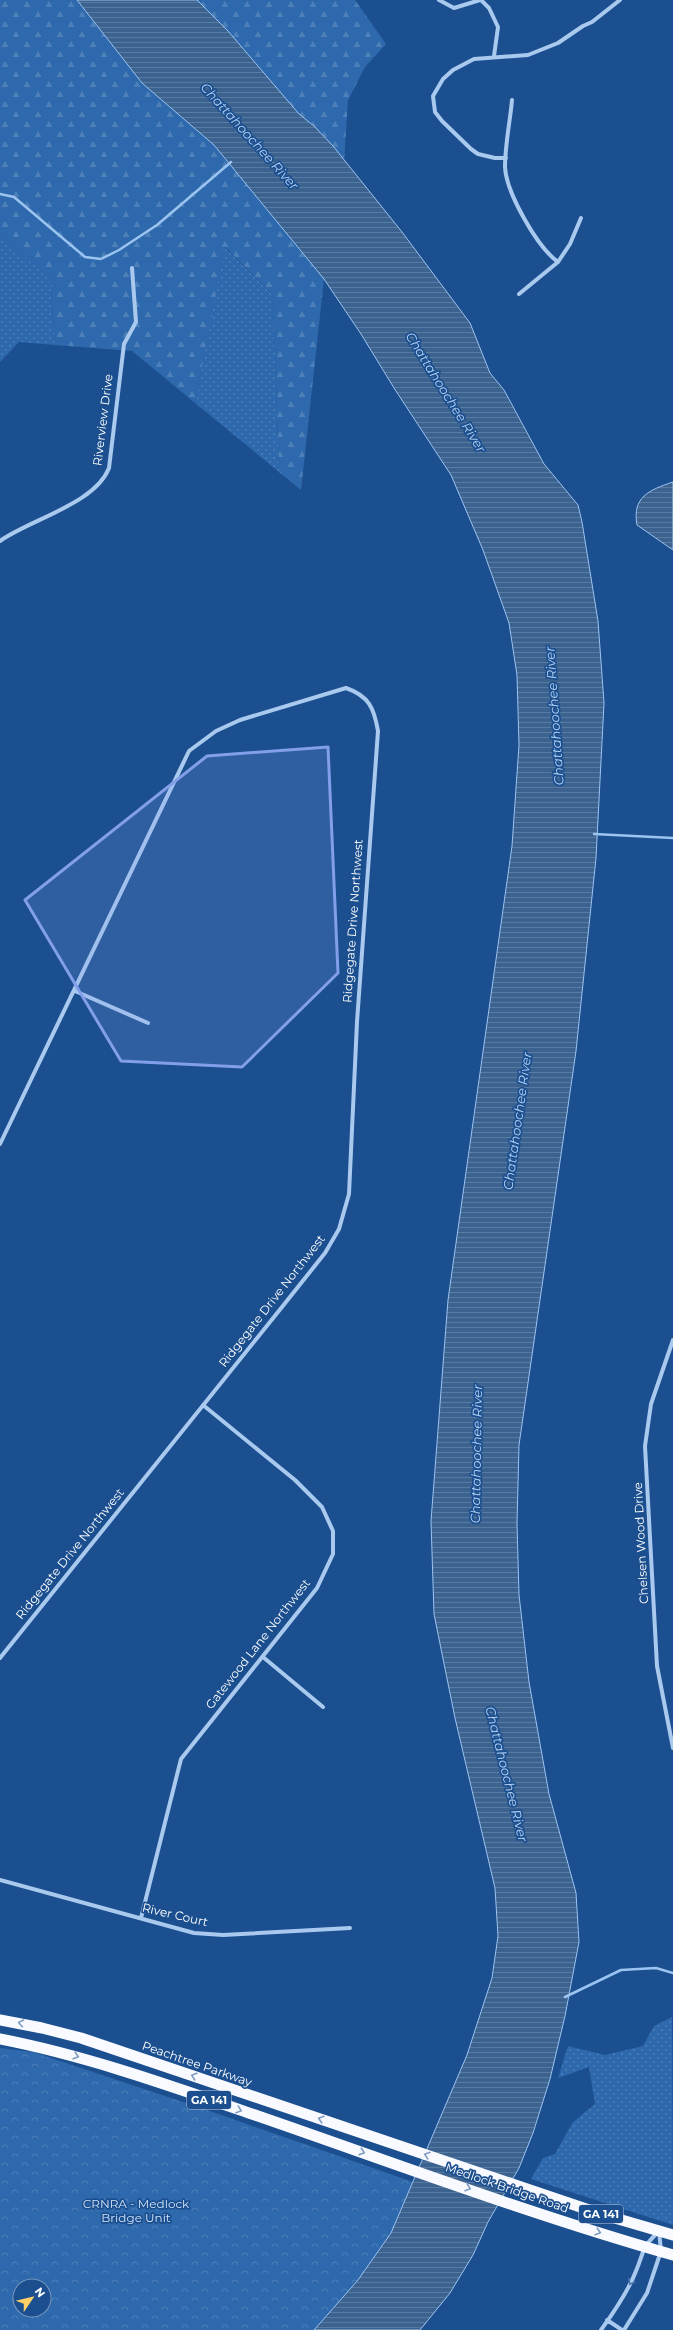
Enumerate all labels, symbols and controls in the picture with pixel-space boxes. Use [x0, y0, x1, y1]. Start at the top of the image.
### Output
water label: Chattahoochee River [198, 79, 303, 194]
water label: Chattahoochee River [402, 329, 490, 456]
street label: Riverview Drive [89, 373, 116, 467]
water label: Chattahoochee River [541, 645, 567, 786]
street label: Ridgegate Drive Northwest [339, 839, 366, 1003]
water label: Chattahoochee River [499, 1050, 535, 1191]
street label: Ridgegate Drive Northwest [215, 1231, 328, 1370]
water label: Chattahoochee River [467, 1384, 485, 1524]
street label: Chelsen Wood Drive [630, 1482, 651, 1604]
street label: Ridgegate Drive Northwest [12, 1485, 127, 1622]
street label: Gatewood Lane Northwest [202, 1576, 313, 1712]
water label: Chattahoochee River [482, 1705, 532, 1844]
street label: River Court [141, 1900, 210, 1929]
one-way arrow [18, 2020, 24, 2028]
street label: Peachtree Parkway [140, 2038, 255, 2090]
one-way arrow [72, 2051, 79, 2060]
one-way arrow [190, 2073, 197, 2081]
road number: GA 141 [187, 2091, 231, 2109]
one-way arrow [236, 2105, 243, 2114]
one-way arrow [317, 2115, 324, 2124]
one-way arrow [358, 2148, 365, 2156]
one-way arrow [424, 2151, 431, 2159]
street label: Medlock Bridge Road [443, 2159, 571, 2216]
one-way arrow [464, 2184, 471, 2192]
park label: CRNRA - Medlock Bridge Unit [83, 2196, 190, 2225]
road number: GA 141 [579, 2205, 623, 2223]
one-way arrow [594, 2227, 601, 2236]
north arrow [12, 2278, 52, 2318]
one-way arrow [628, 2278, 635, 2285]
text: N [32, 2285, 48, 2300]

